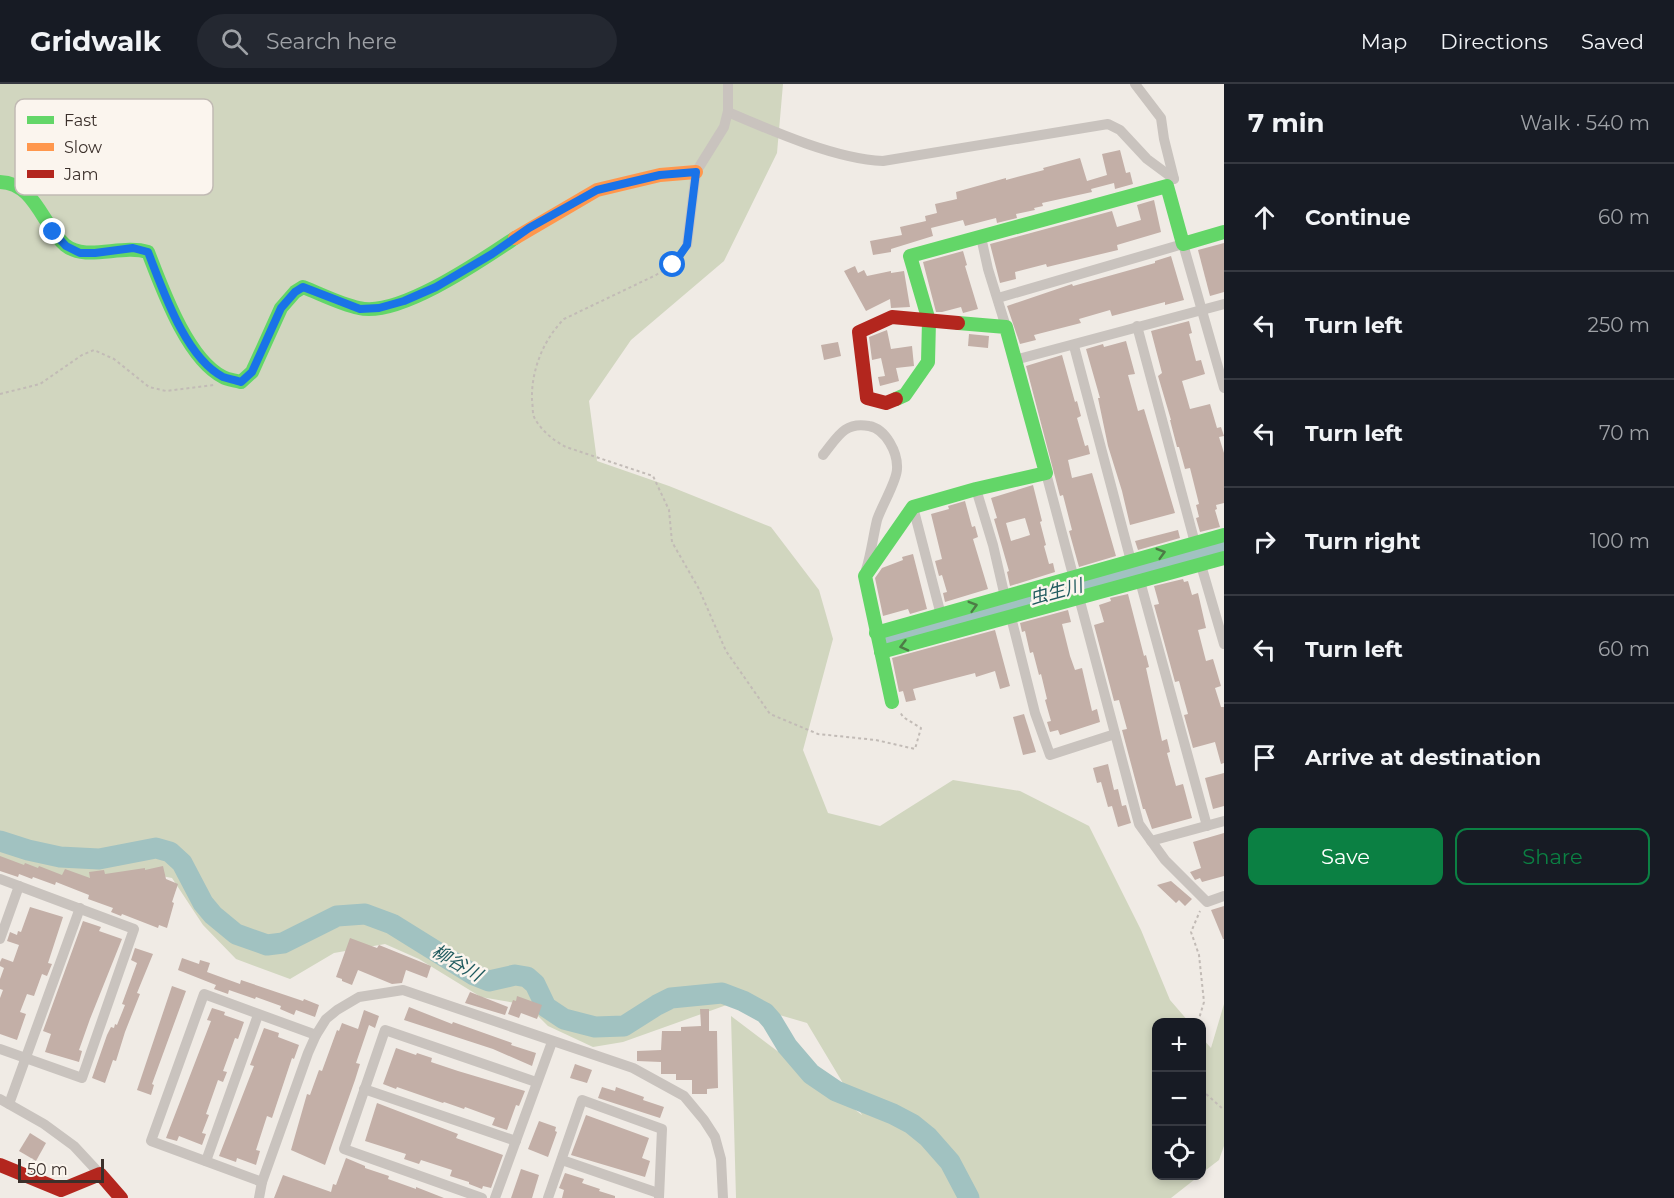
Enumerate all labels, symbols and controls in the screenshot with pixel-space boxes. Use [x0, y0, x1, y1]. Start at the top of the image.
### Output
search box [197, 14, 617, 68]
text: Gridwalk [30, 24, 161, 58]
icon: search [218, 25, 251, 58]
text: Search here [266, 28, 397, 55]
text: Map [1361, 29, 1407, 54]
text: Directions [1440, 29, 1548, 54]
text: Saved [1581, 29, 1644, 54]
legend [15, 99, 213, 195]
text: 7 min [1248, 107, 1325, 139]
text: Fast [64, 111, 98, 130]
text: Walk · 540 m [1520, 111, 1650, 135]
text: Slow [64, 138, 102, 157]
text: Jam [63, 165, 98, 184]
icon: ahead [1248, 201, 1281, 234]
text: Continue [1305, 204, 1411, 231]
text: 60 m [1598, 205, 1650, 229]
route end [39, 218, 65, 244]
route start [659, 251, 685, 277]
icon: left [1248, 309, 1281, 342]
text: Turn left [1305, 312, 1403, 339]
text: 250 m [1588, 313, 1650, 337]
icon: left [1248, 417, 1281, 450]
text: Turn left [1305, 420, 1403, 447]
text: 70 m [1599, 421, 1650, 445]
icon: right [1248, 525, 1281, 558]
text: Turn right [1305, 528, 1420, 555]
text: 100 m [1590, 529, 1650, 553]
one-way arrow [1155, 548, 1166, 560]
water label: 虫生川 [1027, 574, 1087, 610]
one-way arrow [967, 601, 978, 613]
icon: left [1248, 633, 1281, 666]
text: Turn left [1305, 636, 1403, 663]
text: 60 m [1598, 637, 1650, 661]
one-way arrow [899, 639, 910, 651]
icon: arrive [1248, 741, 1281, 774]
text: Arrive at destination [1305, 744, 1541, 771]
button: Save [1248, 828, 1443, 885]
button: Share [1455, 828, 1650, 885]
water label: 柳谷川 [428, 940, 488, 987]
map controls [1152, 1018, 1206, 1180]
button: + [1152, 1018, 1206, 1072]
button: − [1152, 1072, 1206, 1126]
button: locate [1152, 1126, 1206, 1180]
scale bar [18, 1156, 104, 1184]
text: 50 m [27, 1160, 68, 1179]

